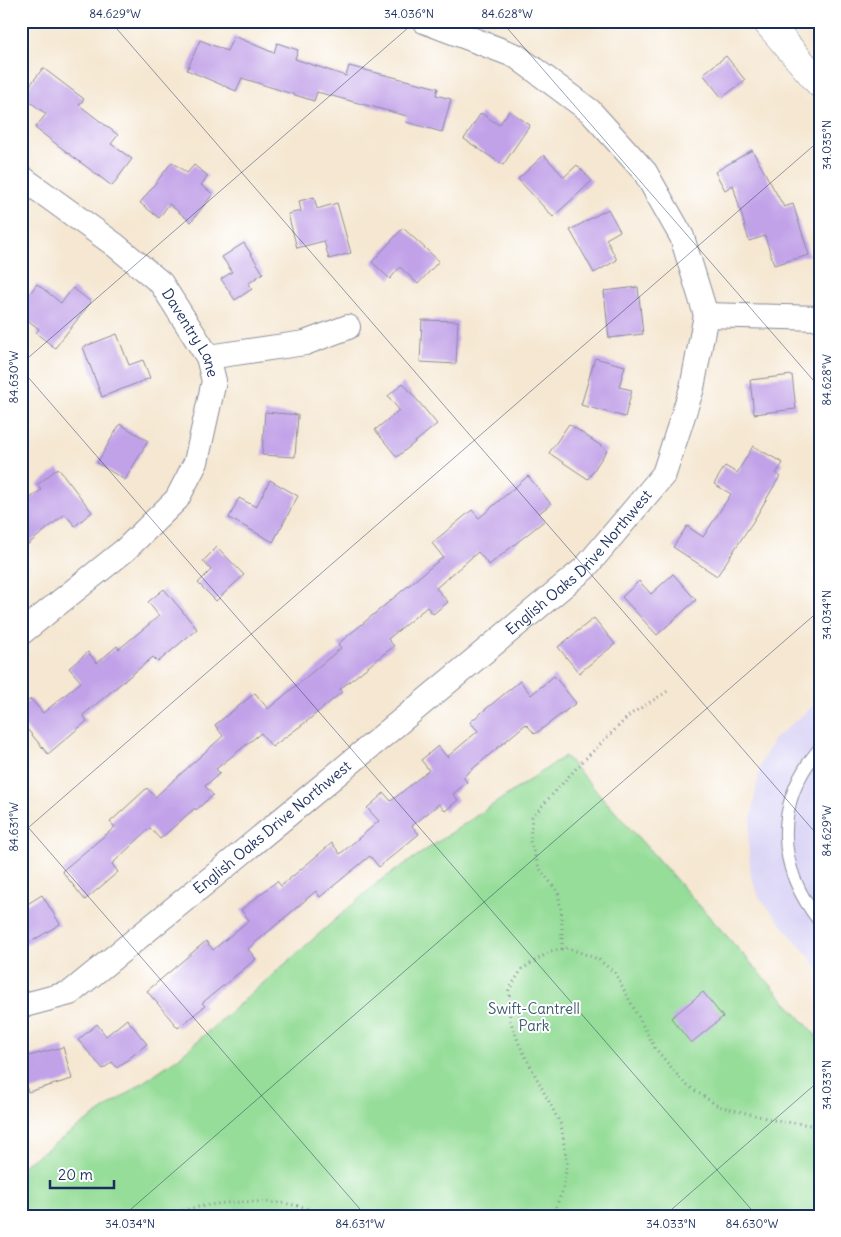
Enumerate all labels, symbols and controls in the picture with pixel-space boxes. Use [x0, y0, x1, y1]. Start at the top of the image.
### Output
text: 84.629°W [89, 6, 141, 21]
text: 34.036°N [384, 6, 434, 21]
text: 84.628°W [481, 6, 533, 21]
text: 34.035°N [819, 120, 834, 170]
street label: Daventry Lane [158, 285, 223, 379]
text: 84.630°W [6, 350, 21, 403]
text: 84.628°W [819, 354, 834, 406]
street label: English Oaks Drive Northwest [502, 486, 656, 639]
text: 34.034°N [819, 590, 834, 640]
street label: English Oaks Drive Northwest [189, 756, 355, 898]
text: 84.631°W [6, 802, 21, 852]
text: 84.629°W [819, 805, 834, 857]
park label: Swift-Cantrell Park [488, 999, 580, 1035]
text: 34.033°N [819, 1060, 834, 1110]
scale bar [50, 1157, 114, 1189]
text: 20 m [58, 1165, 93, 1184]
text: 34.034°N [105, 1216, 155, 1231]
text: 84.631°W [335, 1216, 385, 1231]
text: 34.033°N [646, 1216, 696, 1231]
text: 84.630°W [726, 1216, 779, 1231]

